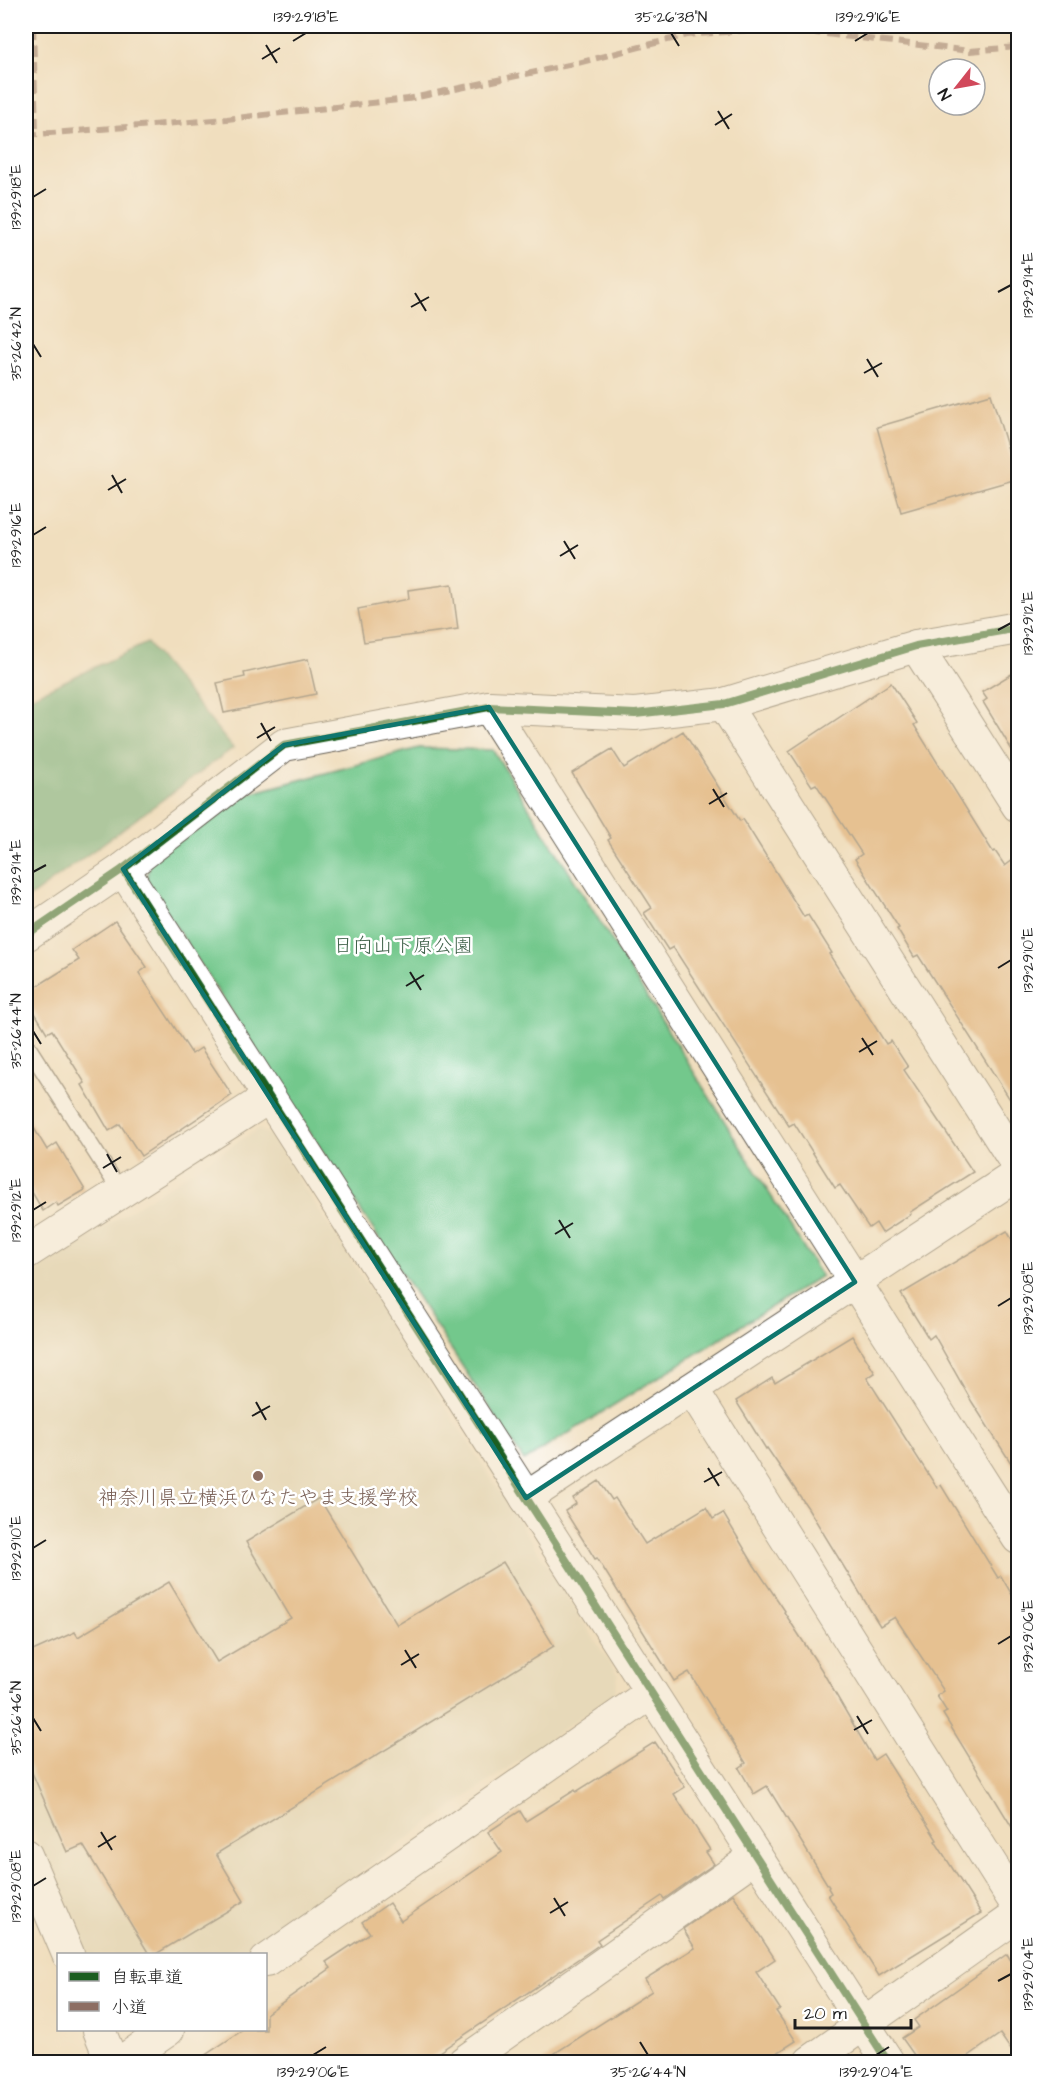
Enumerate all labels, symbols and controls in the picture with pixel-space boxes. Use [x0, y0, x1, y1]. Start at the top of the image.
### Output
text: 139°29'18"E [273, 7, 339, 28]
text: 35°26'38"N [635, 7, 707, 28]
text: 139°29'16"E [836, 7, 900, 28]
north arrow [927, 57, 987, 117]
text: N [933, 84, 957, 104]
text: 139°29'18"E [6, 164, 27, 230]
text: 139°29'14"E [1018, 252, 1039, 318]
text: 35°26'42"N [6, 307, 27, 381]
text: 139°29'16"E [6, 503, 27, 567]
text: 139°29'12"E [1018, 591, 1039, 655]
text: 139°29'14"E [6, 839, 27, 905]
text: 139°29'10"E [1018, 928, 1039, 992]
park label: 日向山下原公園 [333, 932, 473, 960]
text: 35°26'44"N [6, 993, 27, 1069]
text: 139°29'12"E [6, 1178, 27, 1242]
text: 139°29'08"E [1018, 1262, 1039, 1334]
marker: 神奈川県立横浜ひなたやま支援学校 [251, 1469, 265, 1483]
place label: 神奈川県立横浜ひなたやま支援学校 [98, 1484, 418, 1512]
text: 139°29'10"E [6, 1516, 27, 1580]
text: 139°29'06"E [1018, 1600, 1039, 1672]
text: 35°26'46"N [6, 1681, 27, 1755]
text: 139°29'08"E [6, 1850, 27, 1922]
text: 139°29'04"E [1018, 1937, 1039, 2011]
legend [57, 1953, 267, 2031]
text: 自転車道 [111, 1965, 183, 1990]
scale bar [795, 1992, 910, 2030]
text: 小道 [111, 1995, 147, 2020]
text: 20 m [804, 2001, 847, 2026]
text: 139°29'06"E [277, 2062, 349, 2083]
text: 35°26'44"N [610, 2062, 686, 2083]
text: 139°29'04"E [839, 2062, 913, 2083]

